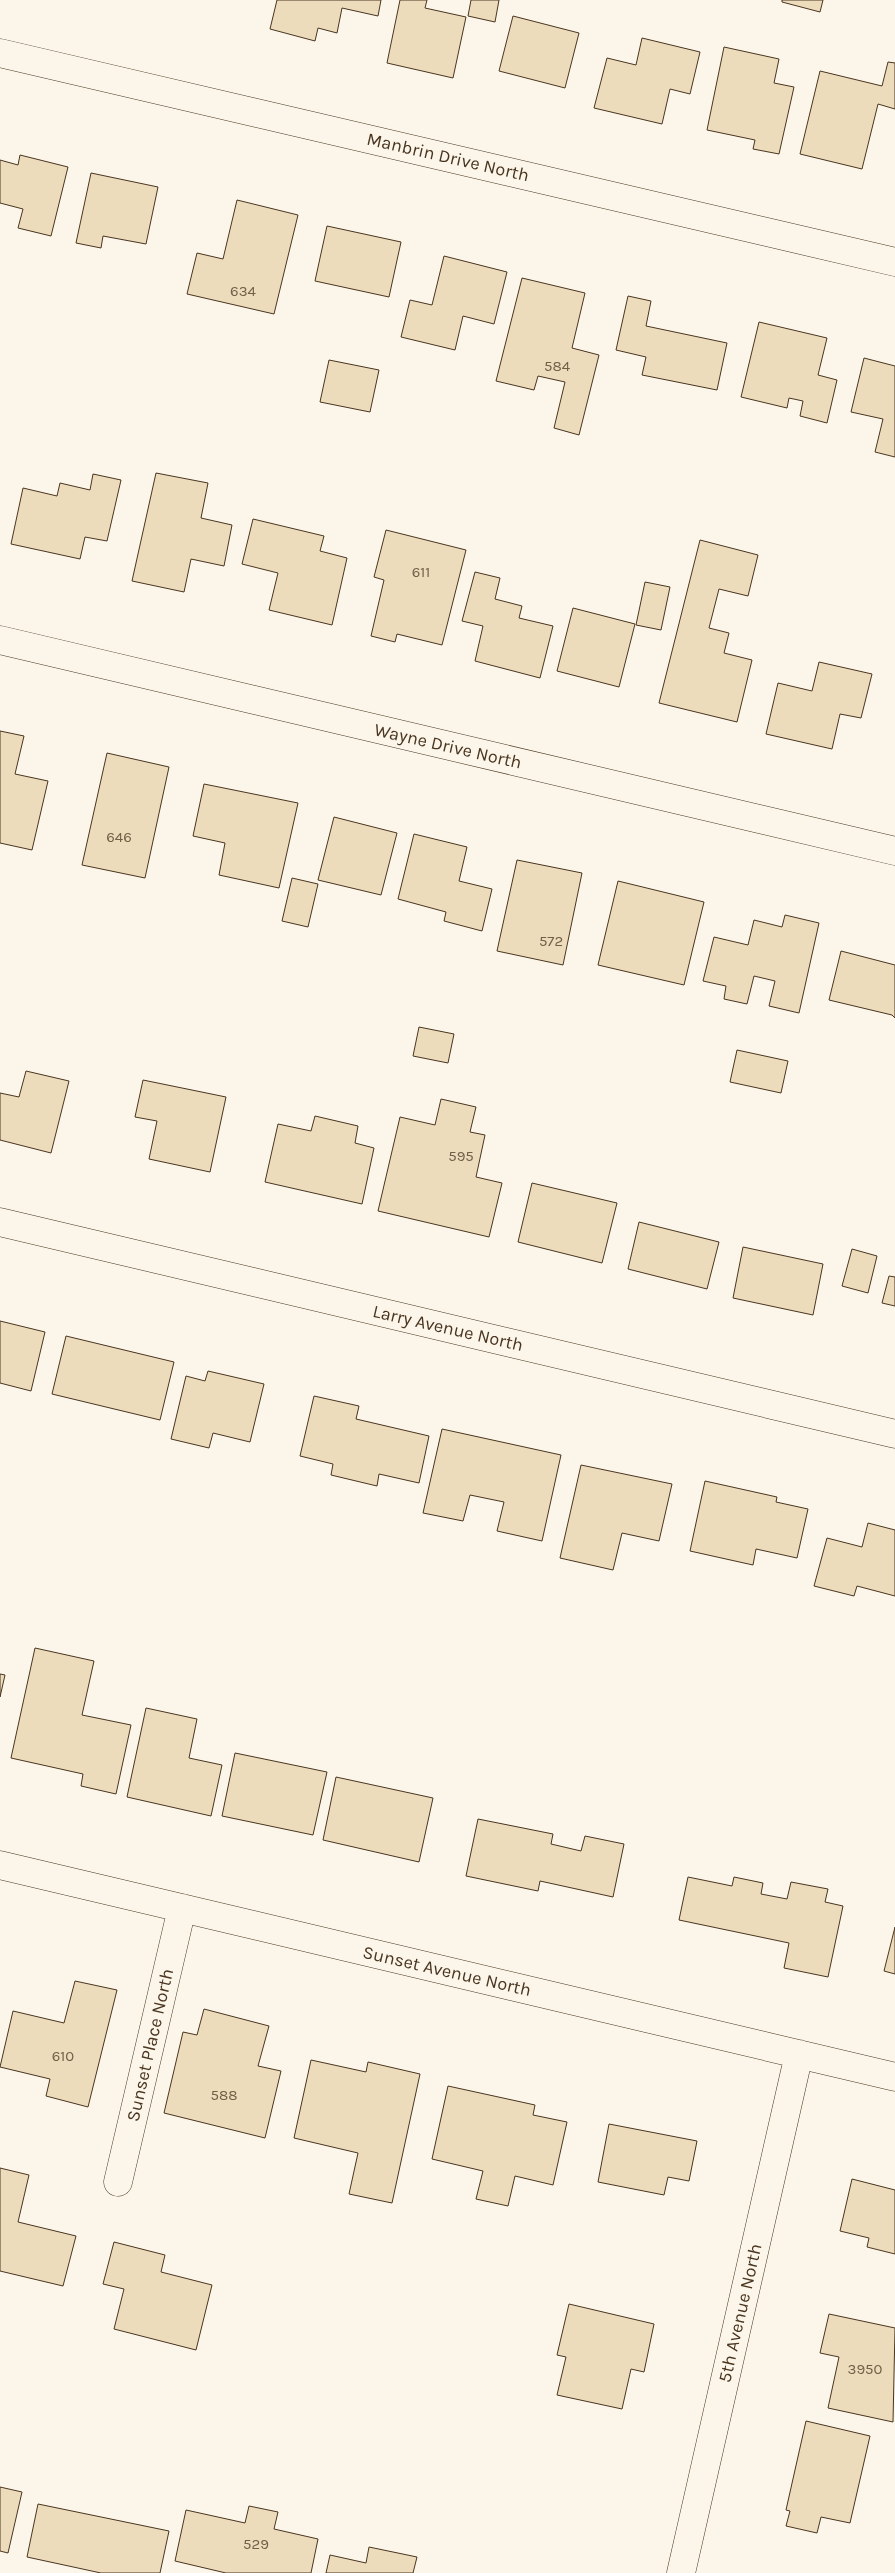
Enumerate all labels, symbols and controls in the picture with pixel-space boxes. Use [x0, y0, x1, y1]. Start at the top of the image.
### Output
street label: Manbrin Drive North [365, 128, 531, 186]
house number: 634 [230, 282, 257, 300]
house number: 584 [544, 357, 571, 375]
house number: 611 [412, 563, 430, 581]
street label: Wayne Drive North [372, 718, 524, 774]
house number: 646 [106, 828, 132, 846]
house number: 572 [539, 932, 563, 950]
house number: 595 [448, 1147, 474, 1165]
street label: Larry Avenue North [371, 1300, 525, 1356]
street label: Sunset Avenue North [361, 1941, 533, 2001]
street label: Sunset Place North [122, 1966, 178, 2124]
house number: 610 [52, 2047, 74, 2065]
house number: 588 [211, 2086, 237, 2104]
street label: 5th Avenue North [713, 2241, 767, 2385]
house number: 3950 [848, 2360, 883, 2378]
house number: 529 [243, 2535, 269, 2553]

